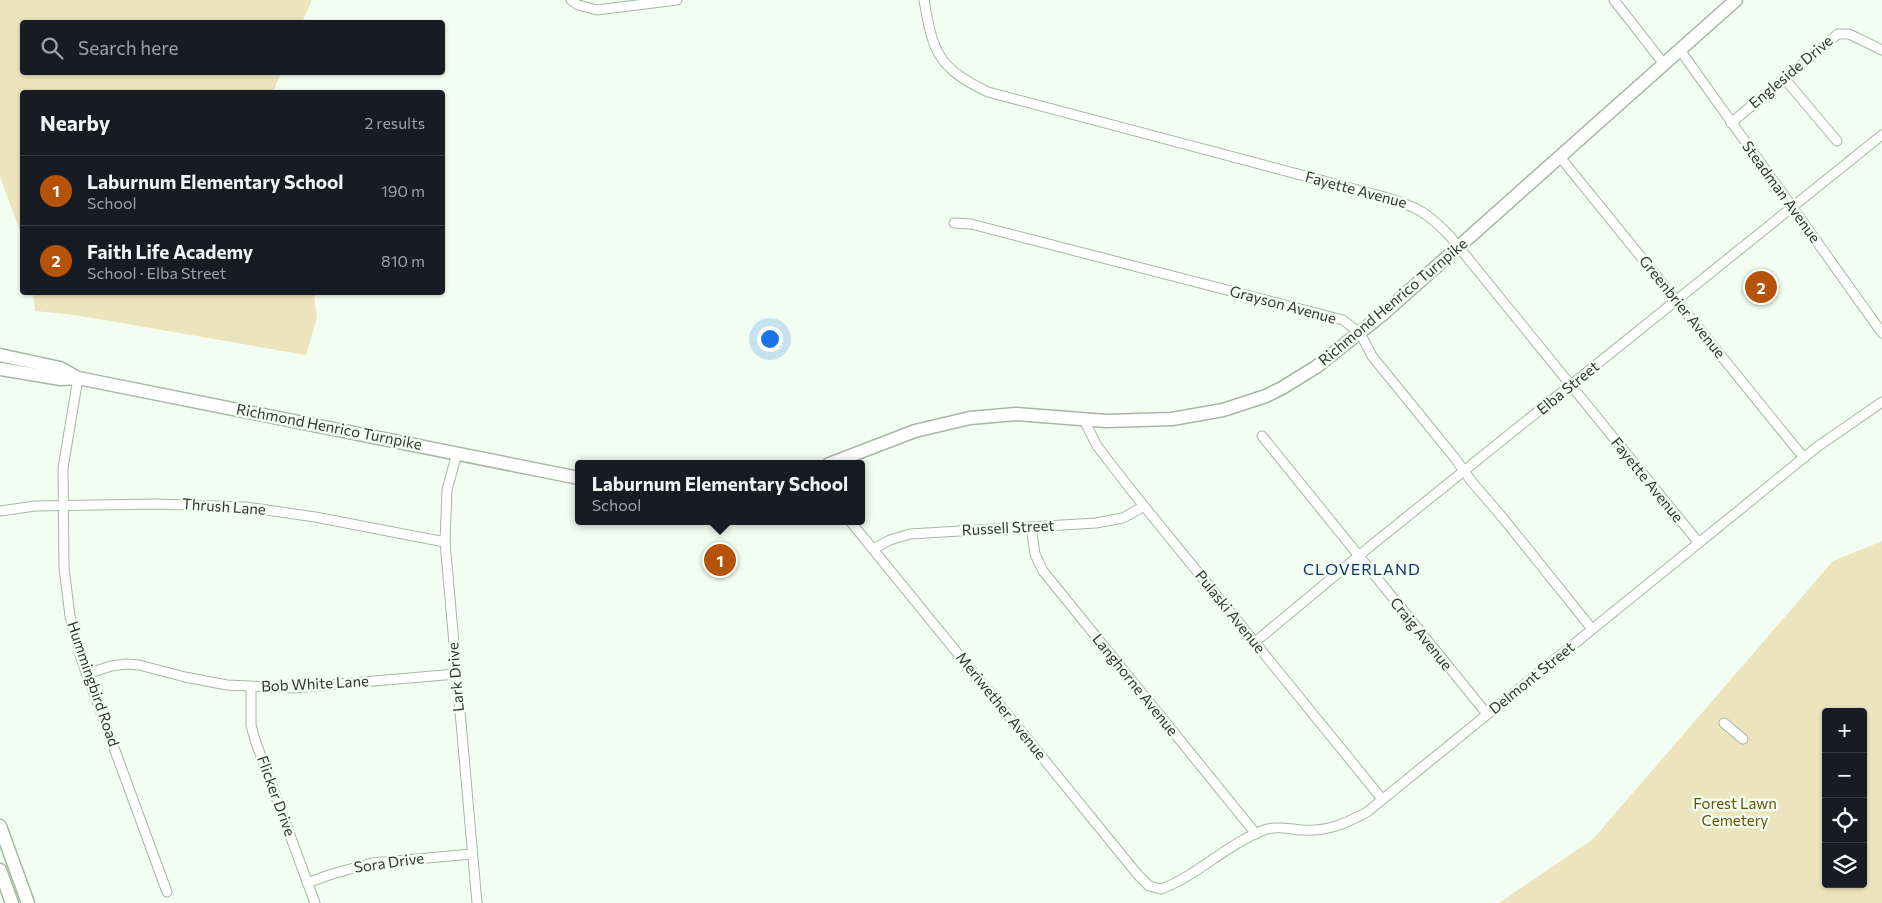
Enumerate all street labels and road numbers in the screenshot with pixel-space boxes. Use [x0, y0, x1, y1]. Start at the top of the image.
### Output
street label: Engleside Drive [1745, 31, 1836, 111]
street label: Steadman Avenue [1739, 137, 1825, 246]
street label: Fayette Avenue [1304, 167, 1409, 211]
street label: Richmond Henrico Turnpike [1314, 234, 1470, 369]
street label: Greenbrier Avenue [1636, 251, 1730, 361]
street label: Grayson Avenue [1228, 281, 1339, 327]
street label: Elba Street [1533, 357, 1602, 418]
street label: Richmond Henrico Turnpike [235, 399, 424, 453]
street label: Fayette Avenue [1608, 433, 1688, 526]
street label: Thrush Lane [182, 494, 267, 518]
street label: Russell Street [961, 516, 1055, 538]
street label: Pulaski Avenue [1192, 566, 1270, 656]
street label: Craig Avenue [1387, 593, 1457, 674]
street label: Hummingbird Road [64, 619, 124, 749]
street label: Langhorne Avenue [1089, 630, 1183, 739]
street label: Delmont Street [1485, 637, 1578, 717]
street label: Lark Drive [443, 642, 467, 713]
street label: Meriwether Avenue [953, 648, 1051, 763]
street label: Bob White Lane [261, 671, 369, 695]
street label: Flicker Drive [254, 753, 300, 839]
street label: Sora Drive [353, 848, 425, 876]

